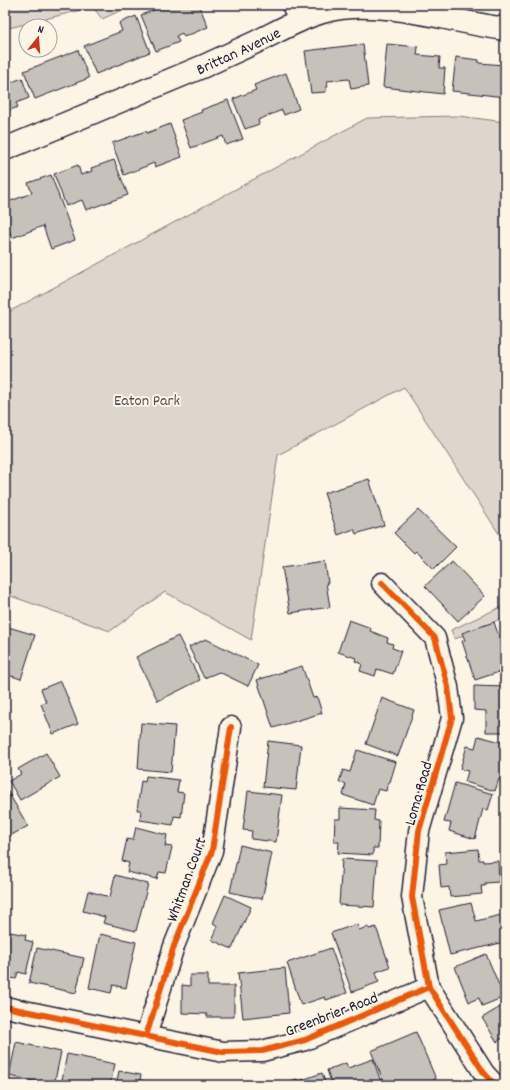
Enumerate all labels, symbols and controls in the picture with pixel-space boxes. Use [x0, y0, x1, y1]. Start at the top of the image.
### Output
north arrow [18, 18, 58, 58]
text: N [35, 22, 46, 39]
street label: Brittan Avenue [193, 23, 285, 82]
park label: Eaton Park [114, 390, 180, 413]
street label: Loma Road [399, 759, 440, 828]
street label: Whitman Court [161, 834, 213, 925]
street label: Greenbrier Road [282, 987, 382, 1044]

